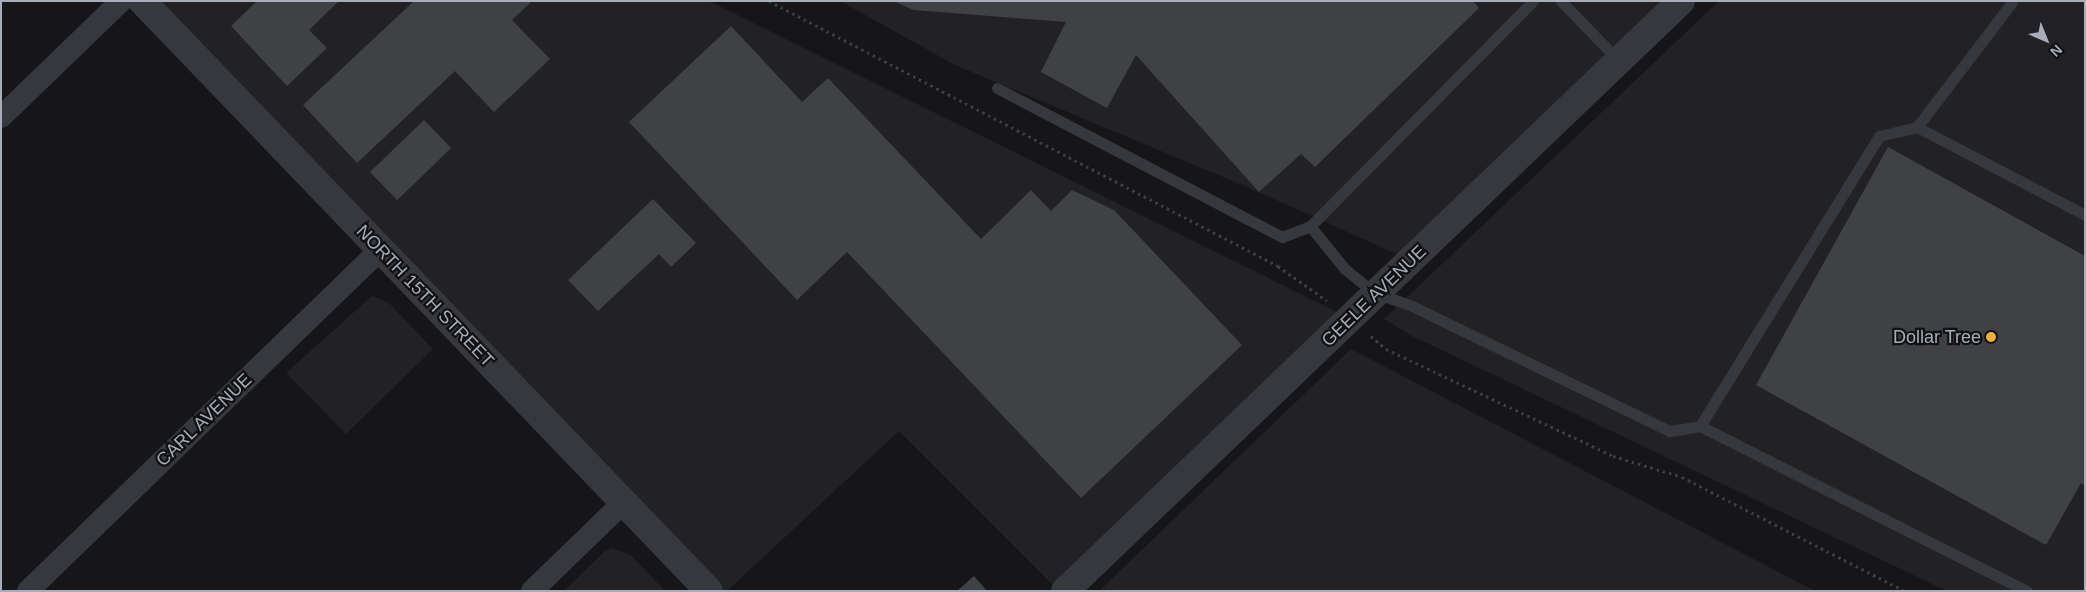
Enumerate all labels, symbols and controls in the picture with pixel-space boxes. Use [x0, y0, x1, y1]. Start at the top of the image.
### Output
north arrow [2021, 15, 2071, 65]
text: N [2047, 42, 2066, 60]
street label: NORTH 15TH STREET [352, 221, 498, 371]
street label: GEELE AVENUE [1317, 240, 1431, 352]
place label: Dollar Tree [1893, 326, 1981, 348]
marker: Dollar Tree [1985, 331, 1997, 343]
street label: CARL AVENUE [151, 369, 257, 471]

